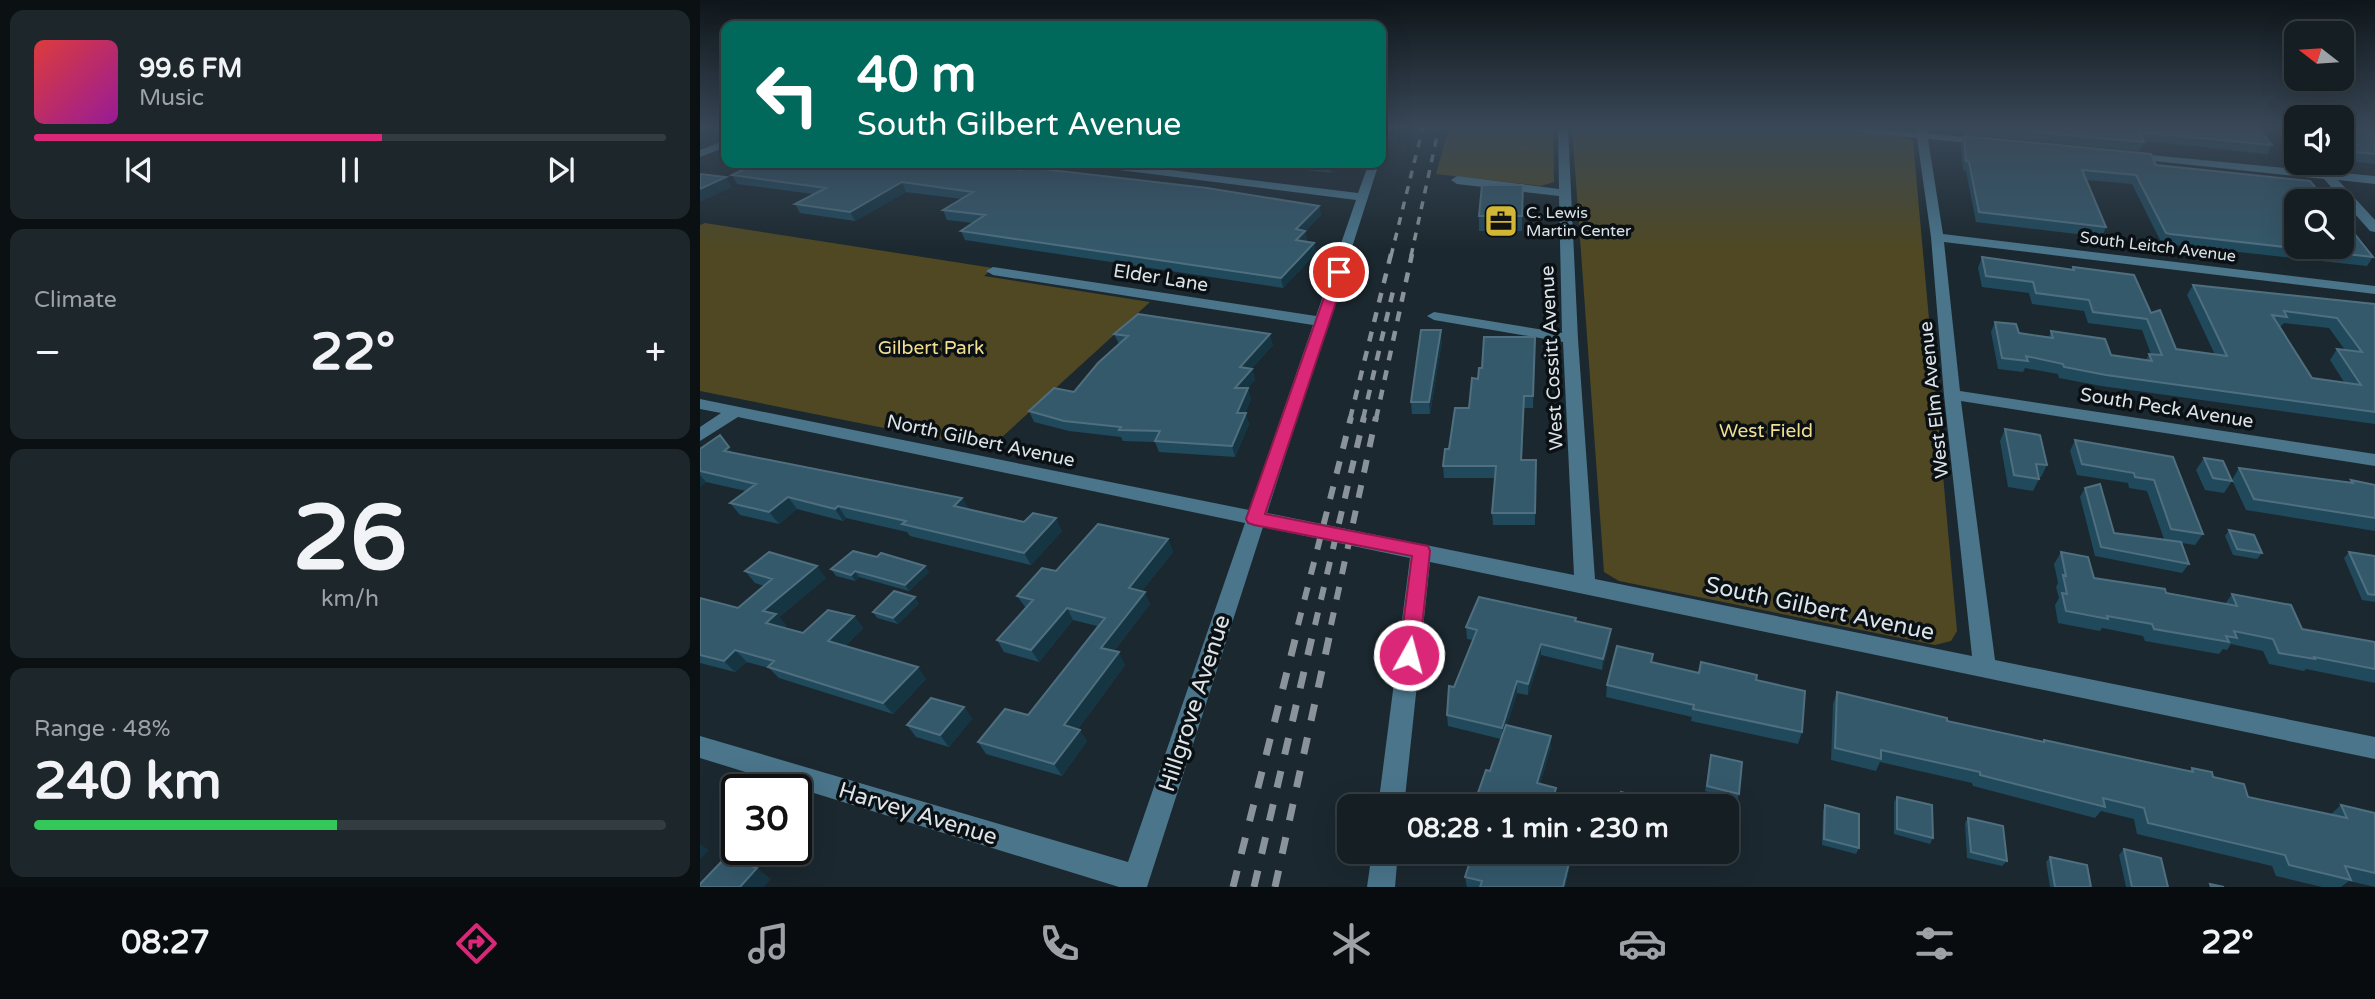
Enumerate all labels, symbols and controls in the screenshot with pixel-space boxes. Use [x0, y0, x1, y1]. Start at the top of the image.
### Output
north arrow [2284, 21, 2354, 91]
map controls [2284, 21, 2354, 259]
text: 40 m [857, 46, 976, 105]
icon: left [742, 49, 833, 140]
text: 99.6 FM [139, 53, 242, 84]
text: Music [139, 84, 204, 112]
button: sound [2284, 105, 2354, 175]
text: South Gilbert Avenue [857, 106, 1181, 144]
icon: previous [120, 151, 158, 189]
icon: pause [331, 151, 369, 189]
icon: next [542, 151, 580, 189]
button: search [2284, 189, 2354, 259]
office icon: C. Lewis Martin Center [1482, 202, 1520, 240]
place label: C. Lewis Martin Center [1526, 203, 1632, 241]
street label: South Leitch Avenue [2079, 227, 2237, 267]
pin [1309, 242, 1369, 302]
icon: arrive [1320, 253, 1358, 291]
street label: Elder Lane [1112, 260, 1210, 296]
street label: West Cossitt Avenue [1536, 265, 1568, 451]
text: Climate [34, 286, 117, 314]
street label: West Elm Avenue [1915, 320, 1953, 479]
text: 22° [310, 321, 395, 384]
text: − [34, 330, 61, 376]
text: + [645, 330, 666, 376]
park label: Gilbert Park [878, 337, 984, 359]
street label: South Peck Avenue [2079, 383, 2255, 433]
street label: North Gilbert Avenue [885, 410, 1077, 472]
park label: West Field [1719, 420, 1813, 442]
text: 26 [293, 484, 407, 594]
street label: South Gilbert Avenue [1703, 571, 1937, 647]
text: km/h [321, 585, 379, 613]
street label: Hillgrove Avenue [1153, 611, 1237, 795]
position arrow [1372, 618, 1446, 692]
text: Range · 48% [34, 715, 170, 743]
text: 240 km [34, 750, 222, 813]
speed limit sign: 30 [721, 774, 812, 865]
street label: Harvey Avenue [835, 776, 1001, 851]
text: 08:28 · 1 min · 230 m [1407, 813, 1669, 844]
icon: directions [452, 919, 501, 968]
icon: music [744, 919, 793, 968]
icon: phone [1035, 919, 1084, 968]
icon: climate [1327, 919, 1376, 968]
icon: car [1618, 919, 1667, 968]
icon: filters [1910, 919, 1959, 968]
text: 08:27 [121, 924, 210, 962]
text: 22° [2201, 924, 2254, 962]

